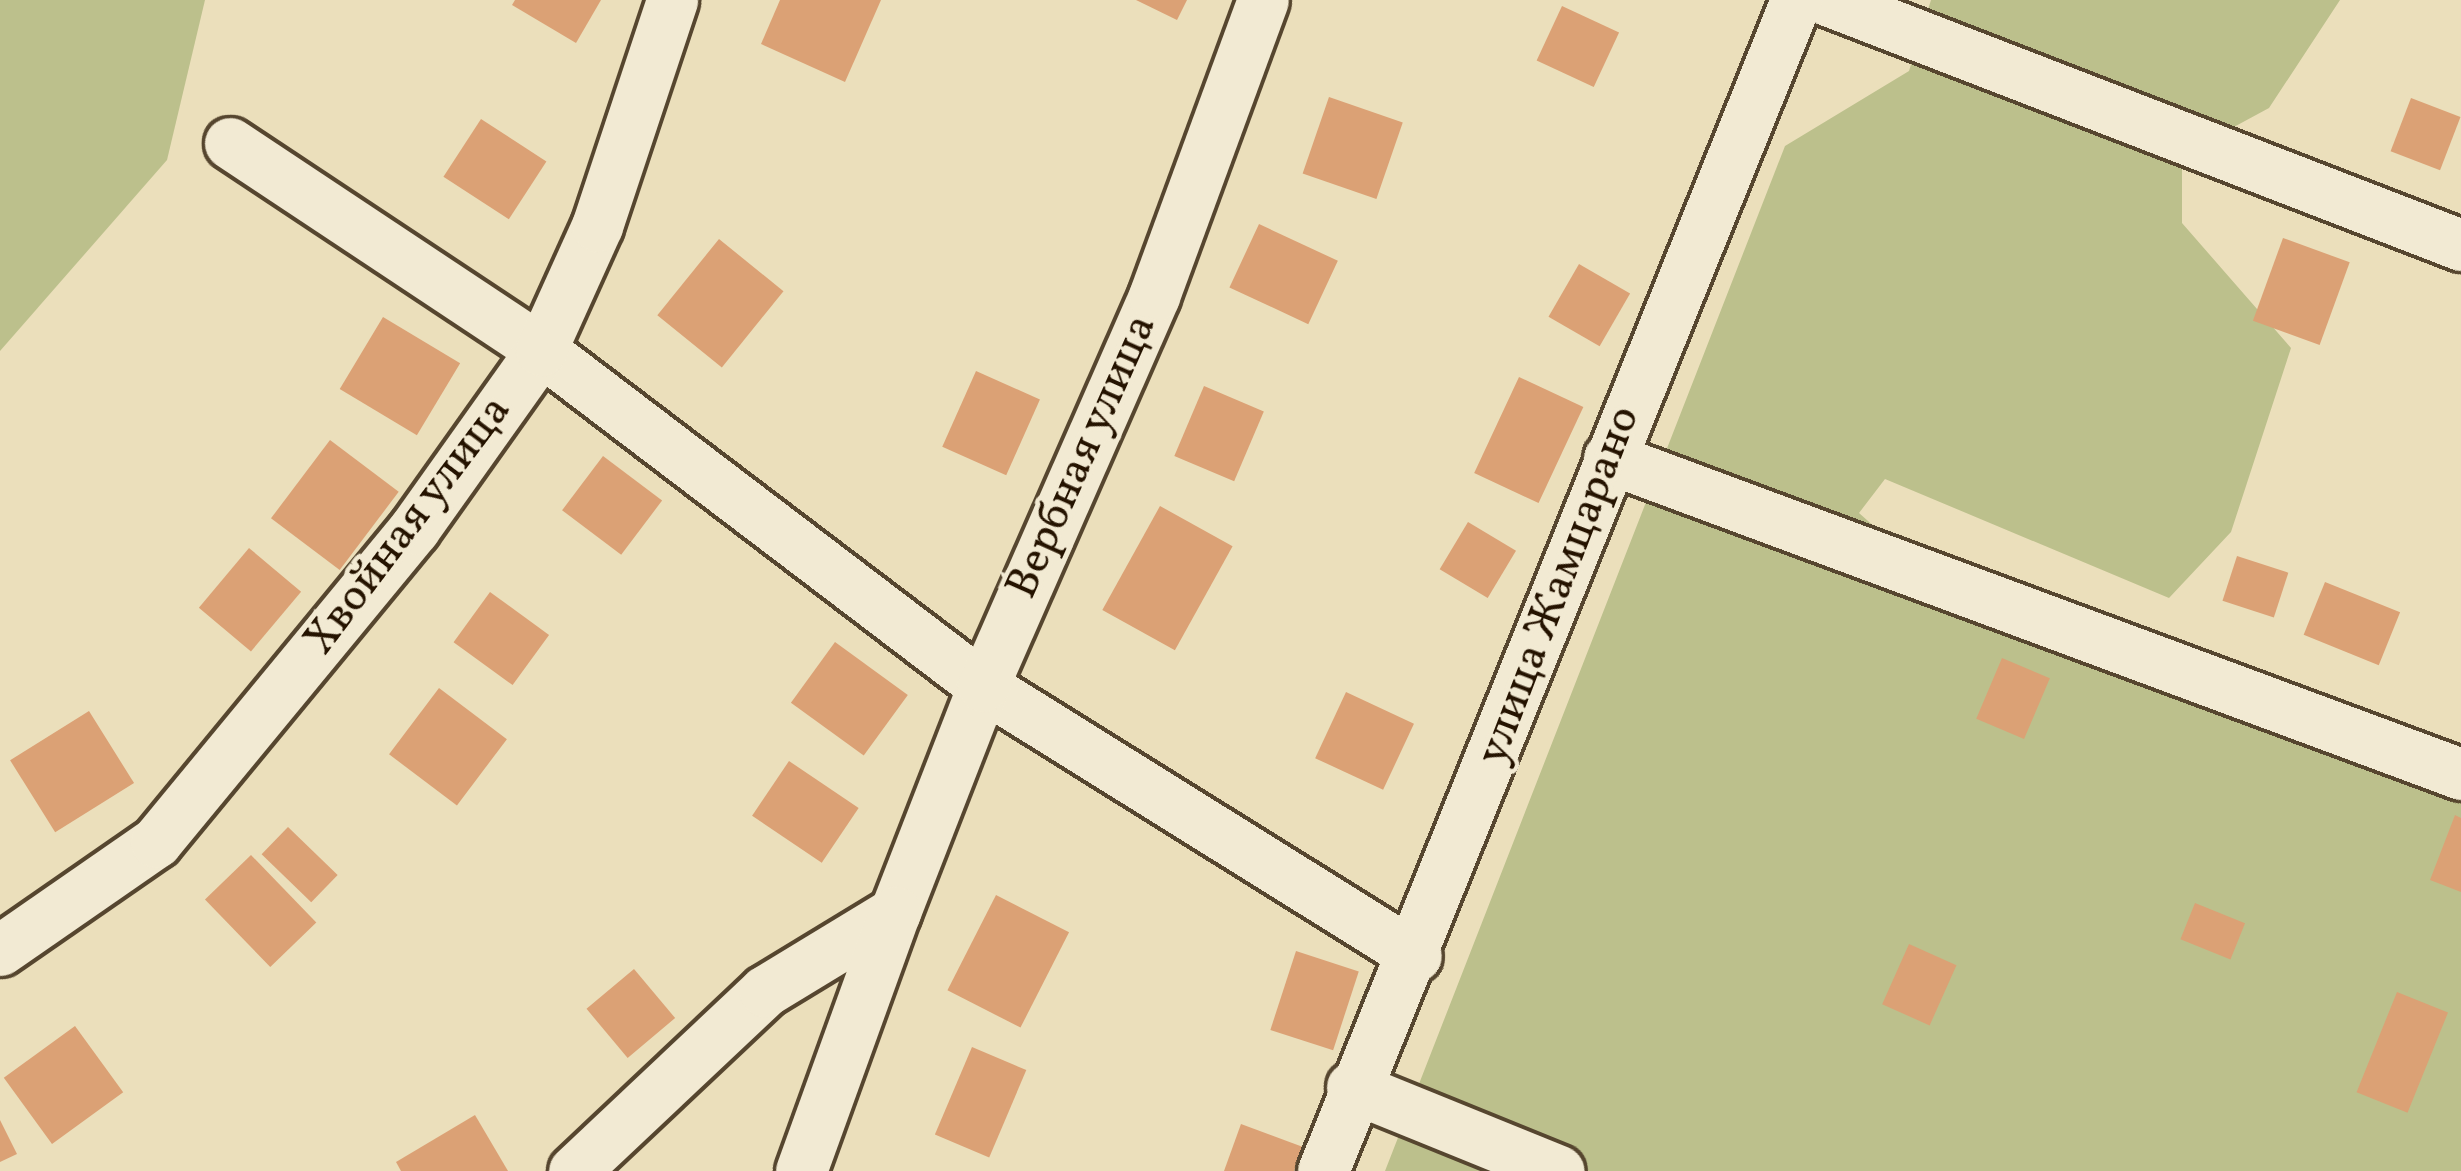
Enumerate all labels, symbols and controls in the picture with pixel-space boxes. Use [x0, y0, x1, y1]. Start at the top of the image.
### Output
street label: Вербная улица [996, 306, 1170, 608]
street label: Хвойная улица [294, 385, 524, 667]
street label: улица Жамцарано [1467, 399, 1653, 773]

